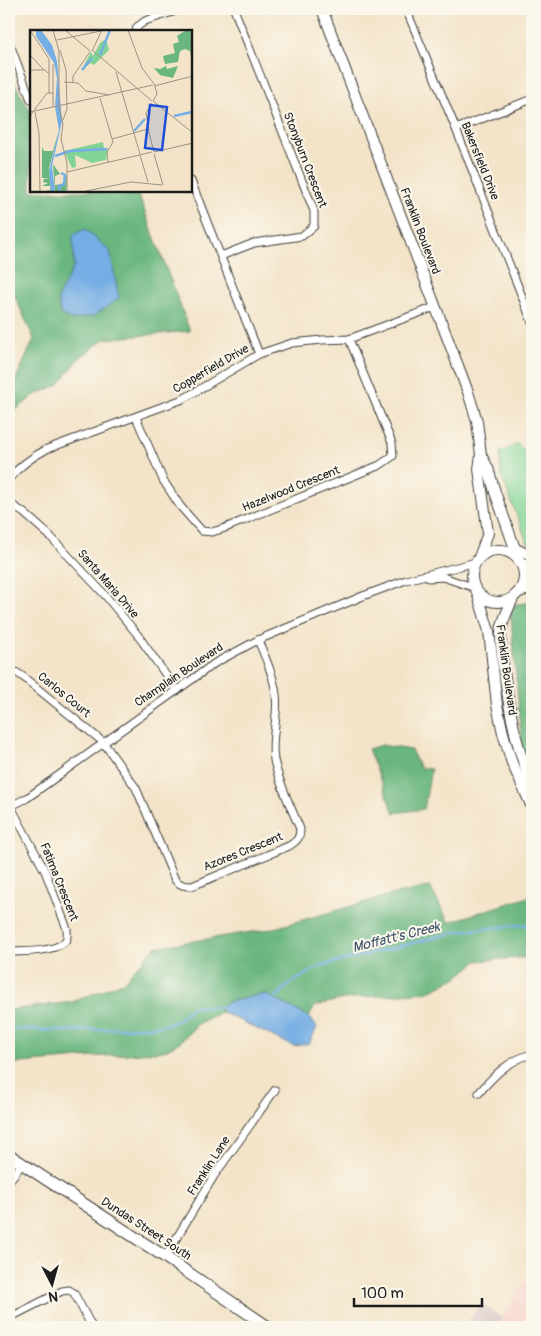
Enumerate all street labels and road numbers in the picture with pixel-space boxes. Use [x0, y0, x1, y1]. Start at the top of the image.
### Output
street label: Stonyburn Crescent [280, 110, 330, 210]
street label: Bakersfield Drive [458, 120, 502, 202]
street label: Franklin Boulevard [397, 185, 443, 277]
street label: Copperfield Drive [170, 341, 252, 397]
street label: Hazelwood Crescent [240, 463, 342, 515]
street label: Santa Maria Drive [74, 546, 142, 622]
street label: Franklin Boulevard [492, 624, 520, 717]
street label: Champlain Boulevard [132, 640, 226, 710]
street label: Carlos Court [35, 669, 94, 721]
street label: Azores Crescent [201, 829, 285, 875]
street label: Fatima Crescent [36, 841, 82, 924]
street label: Franklin Lane [184, 1134, 234, 1198]
street label: Dundas Street South [98, 1194, 194, 1264]

